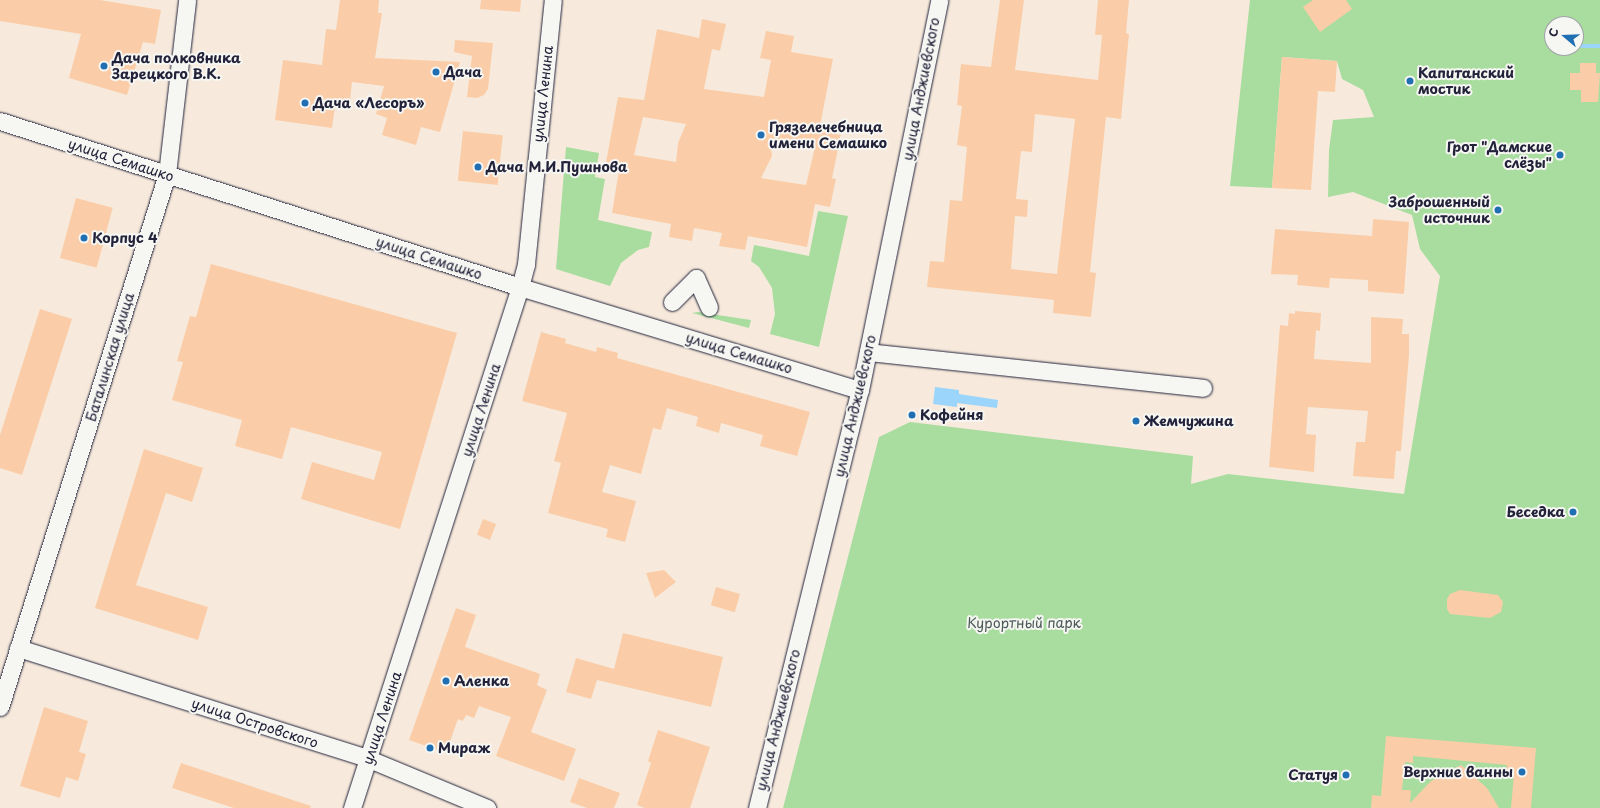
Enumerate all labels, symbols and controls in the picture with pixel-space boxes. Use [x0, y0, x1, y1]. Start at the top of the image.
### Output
street label: улица Анджиевского [899, 16, 943, 162]
north arrow [1544, 16, 1584, 56]
text: С [1544, 26, 1563, 39]
street label: улица Ленина [530, 44, 556, 144]
place label: Дача полковника Зарецкого В.К. [112, 50, 241, 82]
marker: Дача полковника Зарецкого В.К. [99, 61, 109, 71]
place label: Дача [444, 64, 482, 80]
place label: Капитанский мостик [1418, 65, 1514, 98]
marker: Дача [431, 67, 441, 77]
marker: Капитанский мостик [1405, 76, 1415, 86]
place label: Дача «Лесоръ» [313, 95, 424, 111]
marker: Дача «Лесоръ» [300, 98, 310, 108]
place label: Грязелечебница имени Семашко [769, 119, 888, 152]
marker: Грязелечебница имени Семашко [756, 130, 766, 140]
street label: улица Семашко [65, 135, 177, 185]
place label: Грот "Дамские слёзы" [1446, 139, 1552, 172]
marker: Грот "Дамские слёзы" [1555, 150, 1565, 160]
place label: Дача М.И.Пушнова [486, 159, 628, 175]
marker: Дача М.И.Пушнова [473, 162, 483, 172]
place label: Заброшенный источник [1389, 194, 1490, 226]
marker: Заброшенный источник [1493, 205, 1503, 215]
place label: Корпус 4 [92, 230, 158, 246]
marker: Корпус 4 [79, 233, 89, 243]
street label: улица Семашко [373, 233, 485, 283]
street label: Баталинская улица [82, 290, 138, 424]
street label: улица Семашко [683, 329, 795, 377]
street label: улица Анджиевского [830, 333, 880, 479]
street label: улица Ленина [458, 361, 504, 459]
place label: Кофейня [920, 407, 983, 423]
marker: Кофейня [907, 410, 917, 420]
place label: Жемчужина [1144, 413, 1234, 429]
marker: Жемчужина [1131, 416, 1141, 426]
place label: Беседка [1506, 504, 1565, 520]
marker: Беседка [1568, 507, 1578, 517]
park label: Курортный парк [967, 615, 1081, 631]
street label: улица Анджиевского [752, 647, 804, 793]
street label: улица Ленина [359, 669, 405, 767]
place label: Аленка [454, 673, 509, 689]
marker: Аленка [441, 676, 451, 686]
street label: улица Островского [189, 694, 321, 752]
place label: Мираж [438, 740, 490, 756]
marker: Мираж [425, 743, 435, 753]
place label: Верхние ванны [1402, 764, 1513, 780]
marker: Верхние ванны [1516, 766, 1528, 778]
place label: Статуя [1288, 767, 1338, 783]
marker: Статуя [1341, 770, 1351, 780]

